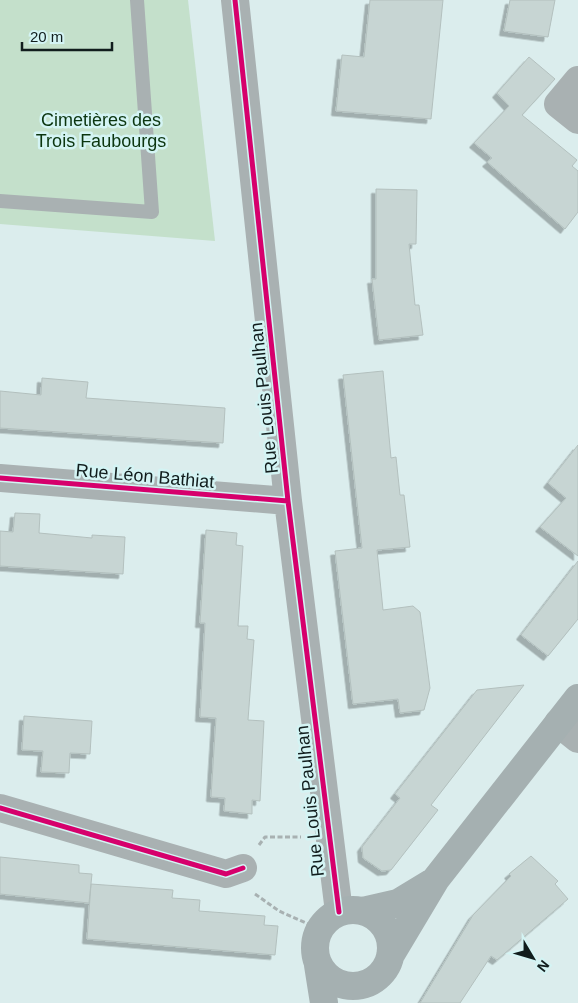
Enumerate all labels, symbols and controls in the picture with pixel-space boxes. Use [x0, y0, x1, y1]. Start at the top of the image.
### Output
scale bar [22, 20, 112, 52]
text: 20 m [30, 28, 63, 45]
park label: Cimetières des Trois Faubourgs [36, 110, 166, 151]
street label: Rue Louis Paulhan [246, 321, 282, 475]
street label: Rue Léon Bathiat [75, 460, 215, 492]
street label: Rue Louis Paulhan [292, 724, 328, 878]
north arrow [508, 933, 558, 983]
text: N [534, 957, 553, 975]

